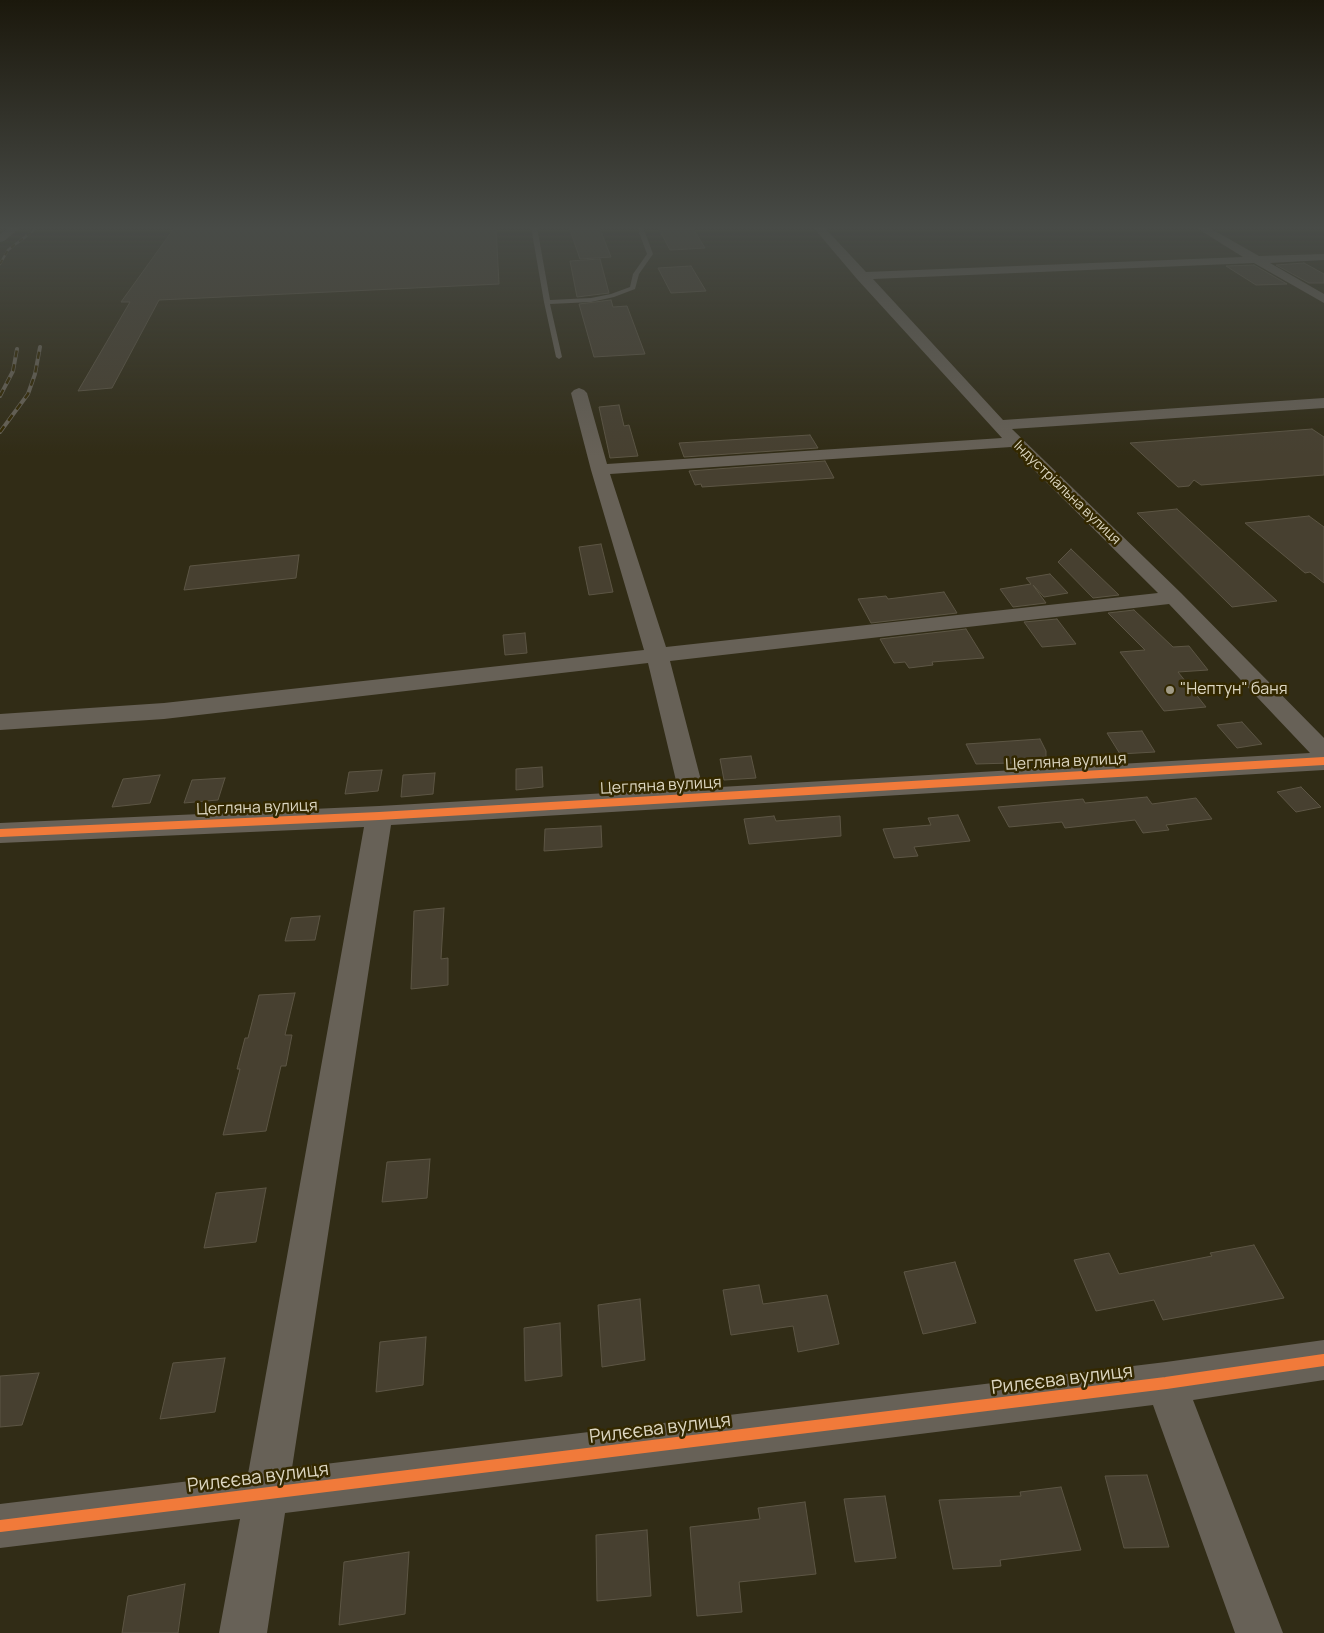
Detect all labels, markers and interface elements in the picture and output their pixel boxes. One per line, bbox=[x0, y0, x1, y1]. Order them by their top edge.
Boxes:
street label: Індустріальна вулиця bbox=[1010, 438, 1124, 548]
place label: "Нептун" баня bbox=[1180, 680, 1288, 700]
marker: "Нептун" баня bbox=[1164, 684, 1176, 696]
street label: Цегляна вулиця bbox=[1005, 749, 1127, 775]
street label: Цегляна вулиця bbox=[600, 773, 722, 799]
street label: Цегляна вулиця bbox=[196, 796, 318, 820]
street label: Рилєєва вулиця bbox=[990, 1360, 1134, 1400]
street label: Рилєєва вулиця bbox=[588, 1409, 732, 1449]
street label: Рилєєва вулиця bbox=[186, 1458, 330, 1498]

